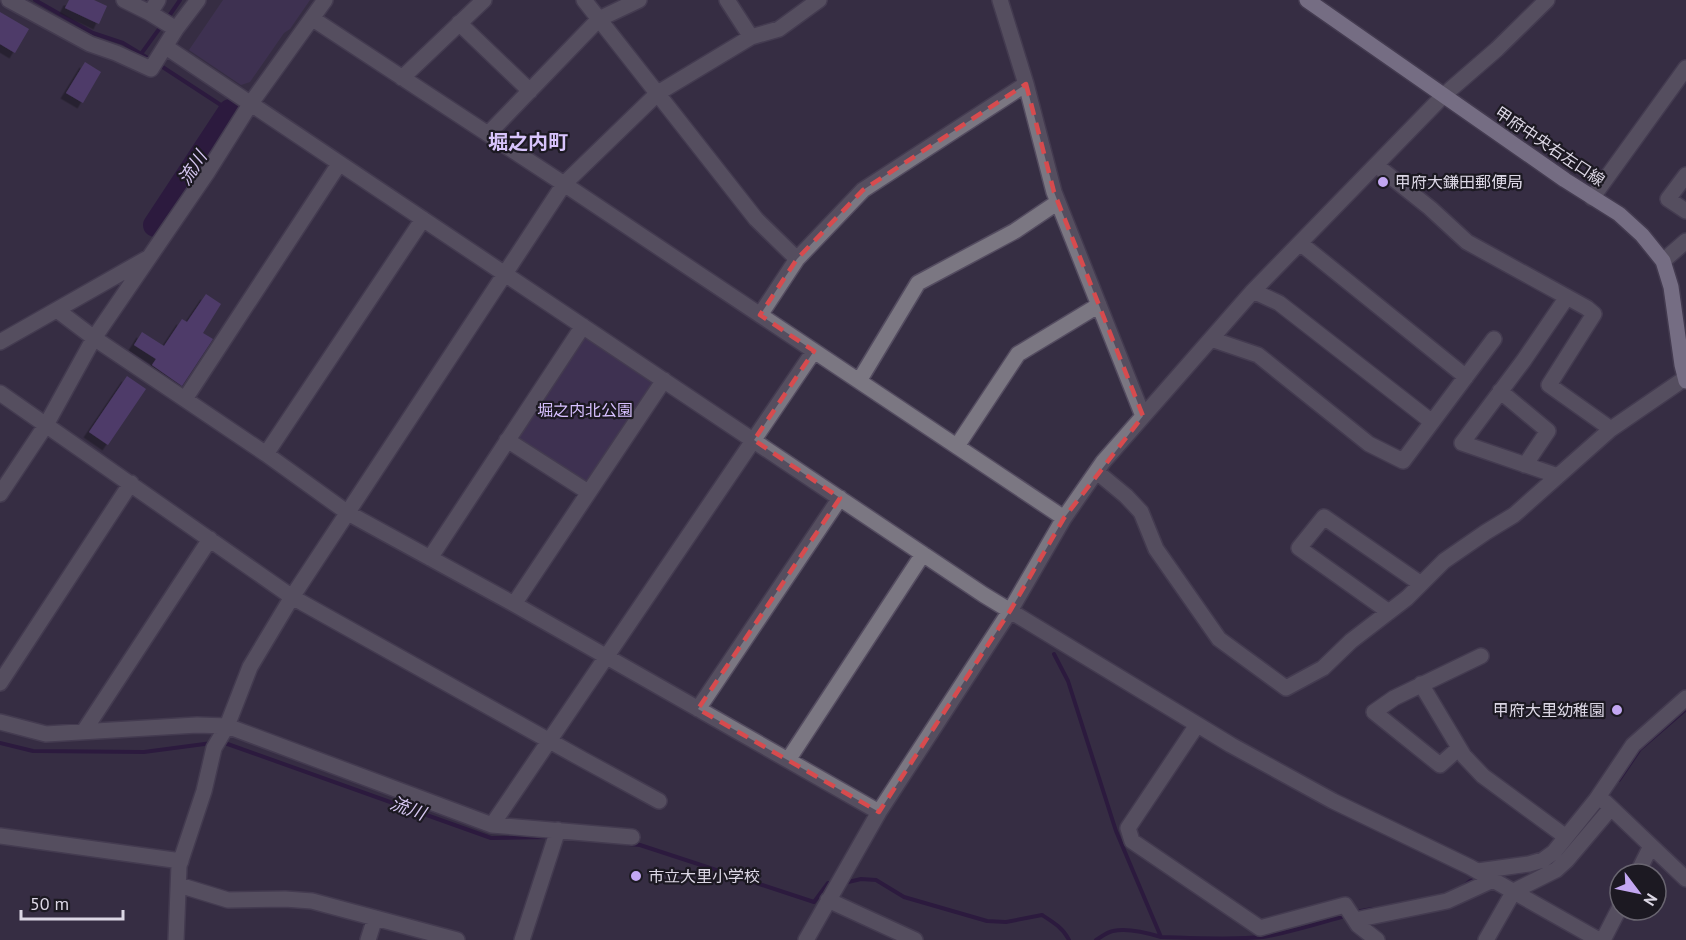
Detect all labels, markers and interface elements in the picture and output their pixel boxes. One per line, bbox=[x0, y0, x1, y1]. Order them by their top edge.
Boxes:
street label: 甲府中央右左口線 bbox=[1491, 102, 1609, 190]
district label: 堀之内町 bbox=[488, 129, 568, 155]
water label: 流川 bbox=[173, 145, 213, 189]
place label: 甲府大鎌田郵便局 bbox=[1395, 172, 1523, 192]
marker: 甲府大鎌田郵便局 bbox=[1376, 175, 1390, 189]
park label: 堀之内北公園 bbox=[537, 400, 633, 420]
place label: 甲府大里幼稚園 bbox=[1493, 700, 1605, 720]
marker: 甲府大里幼稚園 bbox=[1610, 703, 1624, 717]
water label: 流川 bbox=[387, 791, 431, 826]
north arrow bbox=[1608, 862, 1668, 922]
place label: 市立大里小学校 bbox=[648, 866, 760, 886]
marker: 市立大里小学校 bbox=[629, 869, 643, 883]
scale bar bbox=[21, 883, 123, 921]
text: N bbox=[1639, 890, 1662, 910]
text: 50 m bbox=[30, 892, 69, 915]

